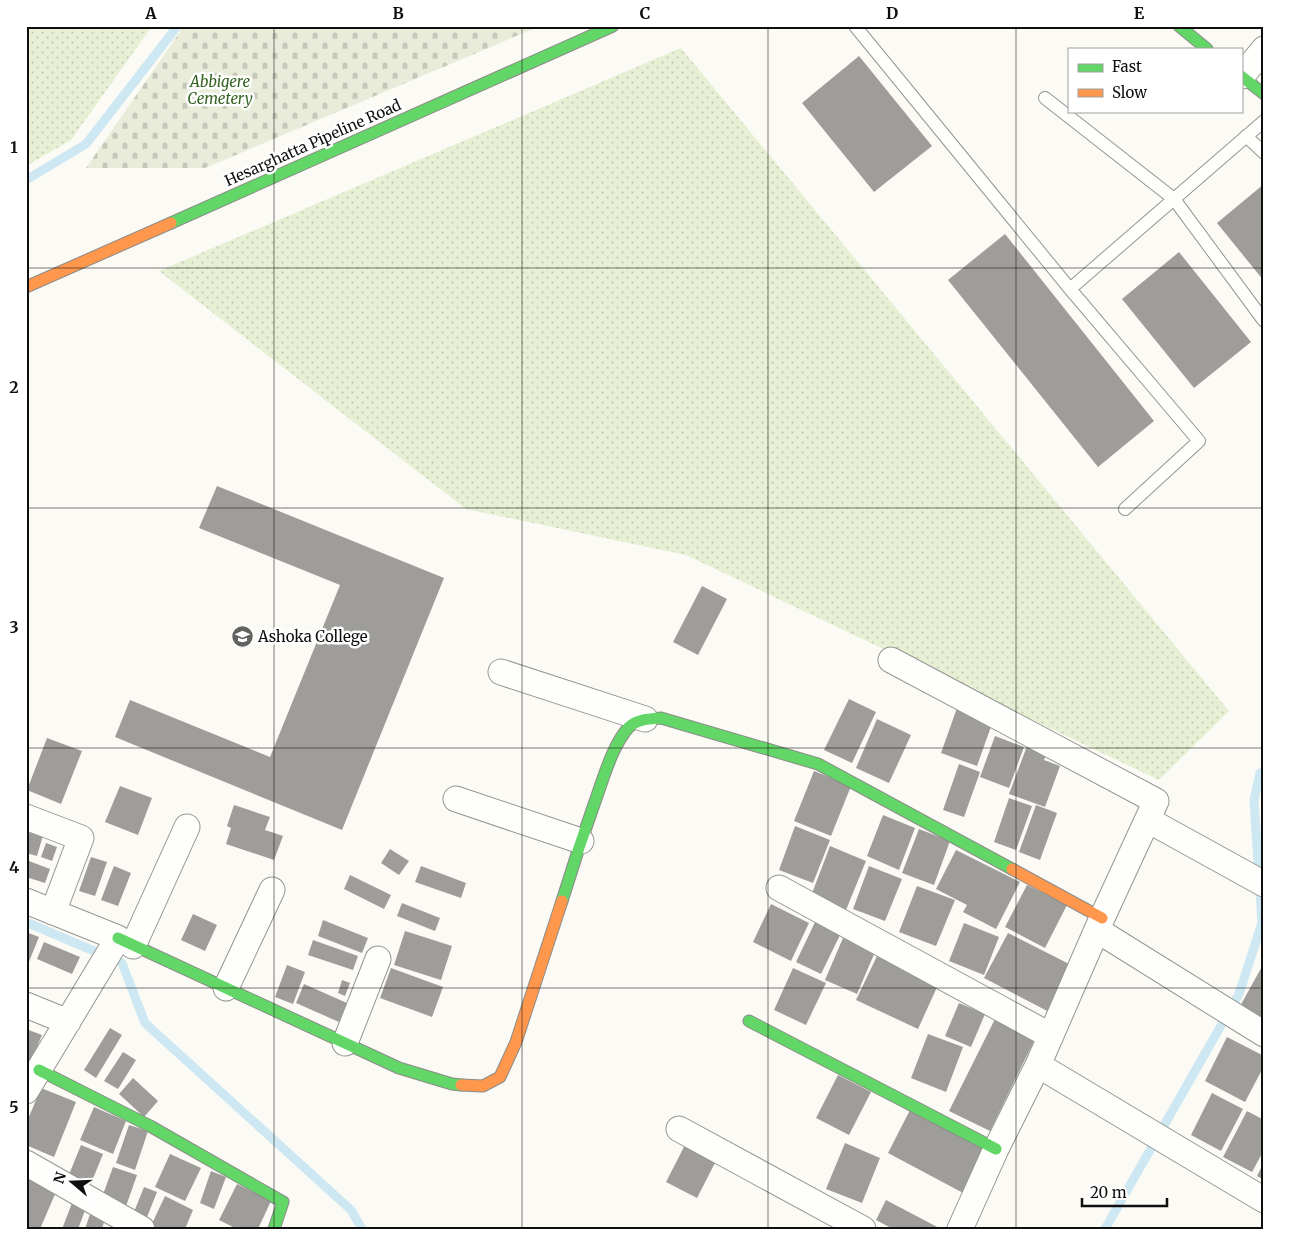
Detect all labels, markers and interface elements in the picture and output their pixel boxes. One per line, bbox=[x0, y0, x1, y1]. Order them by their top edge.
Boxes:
text: A bbox=[144, 3, 157, 23]
text: B bbox=[392, 3, 404, 23]
text: C bbox=[640, 3, 650, 23]
text: D bbox=[886, 3, 898, 23]
text: E bbox=[1134, 3, 1145, 23]
legend bbox=[1068, 48, 1242, 112]
text: Fast bbox=[1112, 57, 1142, 76]
park label: Abbigere Cemetery bbox=[187, 72, 253, 108]
text: Slow bbox=[1112, 83, 1147, 102]
street label: Hesarghatta Pipeline Road bbox=[222, 95, 404, 190]
text: 1 bbox=[10, 137, 18, 157]
text: 2 bbox=[9, 377, 19, 397]
text: 3 bbox=[9, 617, 19, 637]
school or university icon: Ashoka College bbox=[230, 625, 254, 649]
place label: Ashoka College bbox=[257, 627, 368, 646]
text: 4 bbox=[9, 857, 19, 877]
text: 5 bbox=[9, 1097, 19, 1117]
north arrow bbox=[48, 1158, 98, 1208]
text: N bbox=[49, 1170, 70, 1186]
scale bar bbox=[1082, 1175, 1168, 1207]
text: 20 m bbox=[1090, 1183, 1127, 1202]

